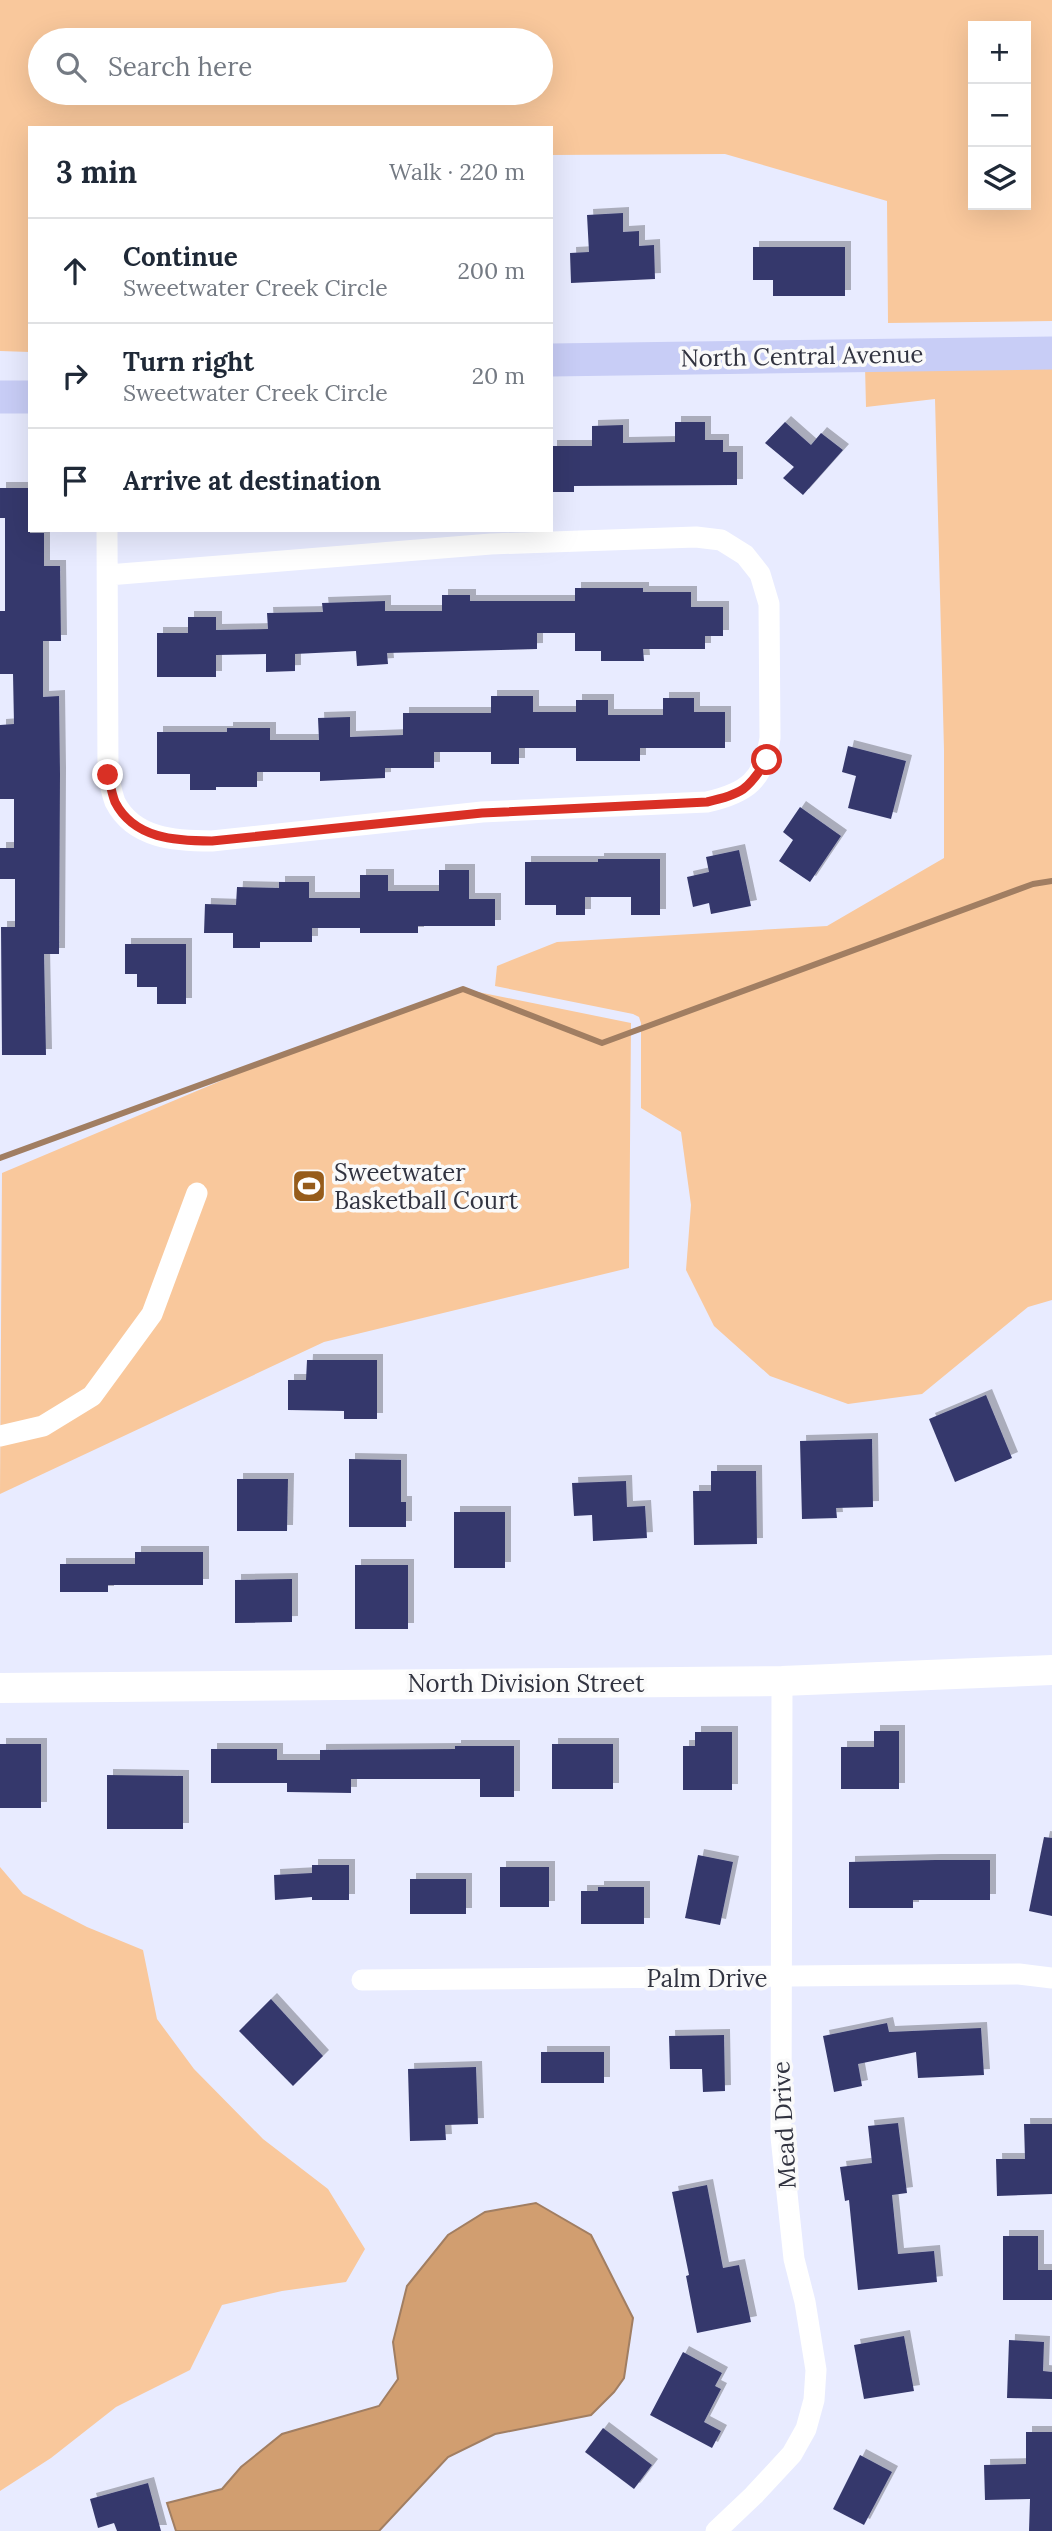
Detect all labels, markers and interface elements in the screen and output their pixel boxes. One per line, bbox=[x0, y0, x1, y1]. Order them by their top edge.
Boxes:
map controls bbox=[968, 21, 1031, 210]
button: + bbox=[968, 21, 1031, 84]
search box bbox=[28, 28, 553, 105]
icon: search bbox=[52, 48, 90, 86]
text: Search here bbox=[108, 50, 252, 83]
button: − bbox=[968, 84, 1031, 147]
button: layers bbox=[968, 147, 1031, 210]
text: 3 min bbox=[56, 153, 137, 191]
text: Walk · 220 m bbox=[389, 157, 525, 186]
text: Continue bbox=[123, 240, 238, 273]
icon: ahead bbox=[56, 252, 94, 290]
text: 200 m bbox=[457, 256, 525, 285]
text: Sweetwater Creek Circle bbox=[123, 273, 388, 302]
street label: North Central Avenue bbox=[680, 338, 924, 374]
text: Turn right bbox=[123, 345, 254, 378]
icon: right bbox=[56, 357, 94, 395]
text: 20 m bbox=[472, 361, 525, 390]
text: Sweetwater Creek Circle bbox=[123, 378, 388, 407]
icon: arrive bbox=[56, 462, 94, 500]
text: Arrive at destination bbox=[123, 464, 381, 497]
route start bbox=[751, 744, 782, 775]
route end bbox=[92, 759, 123, 790]
place label: Sweetwater Basketball Court bbox=[334, 1157, 519, 1216]
sports icon: Sweetwater Basketball Court bbox=[290, 1167, 328, 1205]
street label: North Division Street bbox=[408, 1668, 645, 1699]
street label: Palm Drive bbox=[646, 1963, 768, 1994]
street label: Mead Drive bbox=[765, 2060, 803, 2190]

